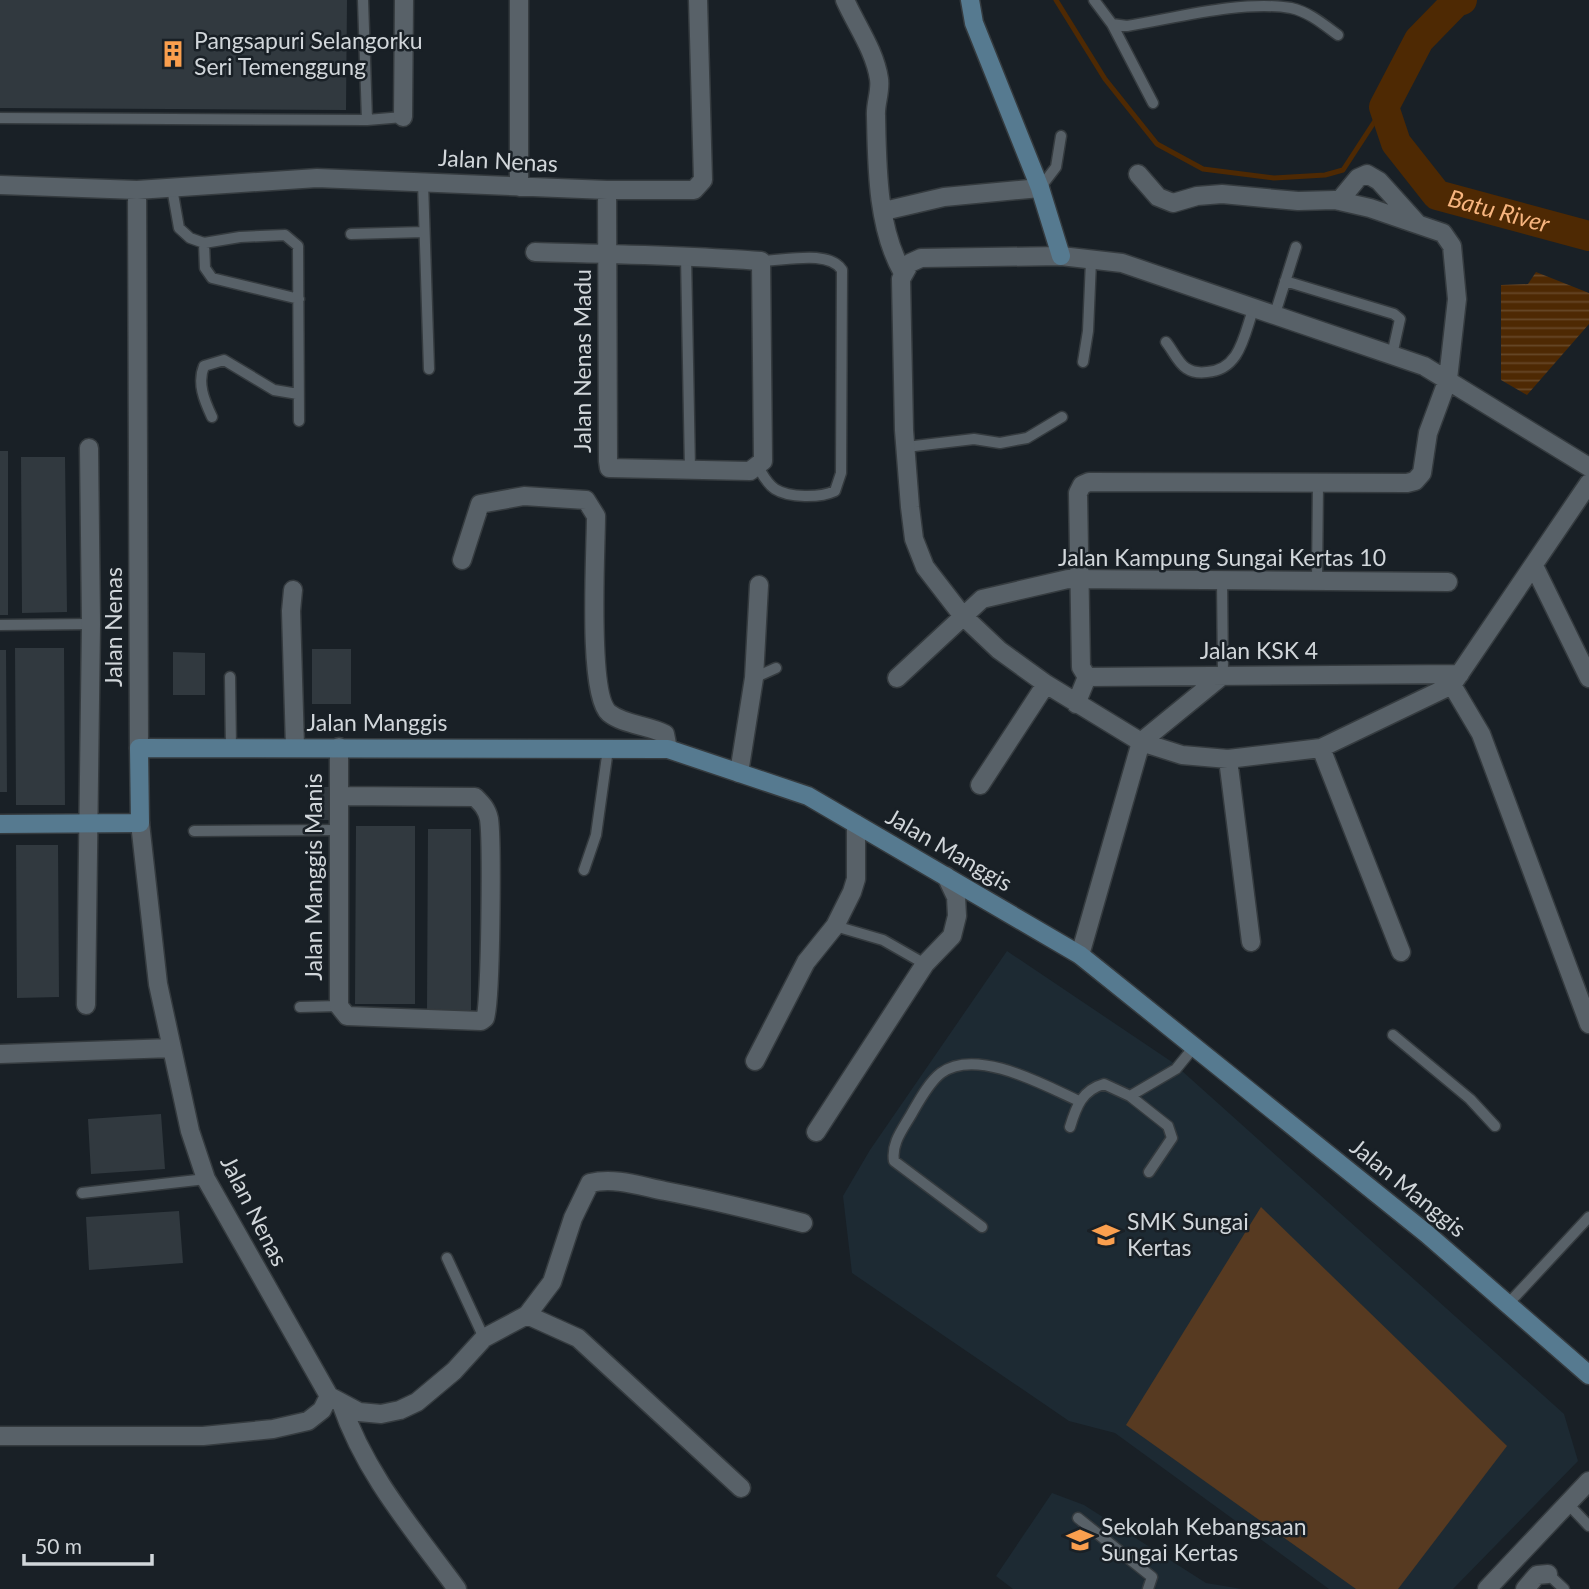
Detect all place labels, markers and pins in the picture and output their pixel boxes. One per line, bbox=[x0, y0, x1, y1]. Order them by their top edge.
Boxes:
place label: Pangsapuri Selangorku Seri Temenggung bbox=[194, 26, 423, 80]
building icon: Pangsapuri Selangorku Seri Temenggung bbox=[158, 39, 188, 69]
place label: SMK Sungai Kertas bbox=[1127, 1207, 1249, 1261]
school or university icon: SMK Sungai Kertas bbox=[1091, 1220, 1121, 1250]
place label: Sekolah Kebangsaan Sungai Kertas bbox=[1101, 1512, 1306, 1566]
school or university icon: Sekolah Kebangsaan Sungai Kertas bbox=[1065, 1525, 1095, 1555]

